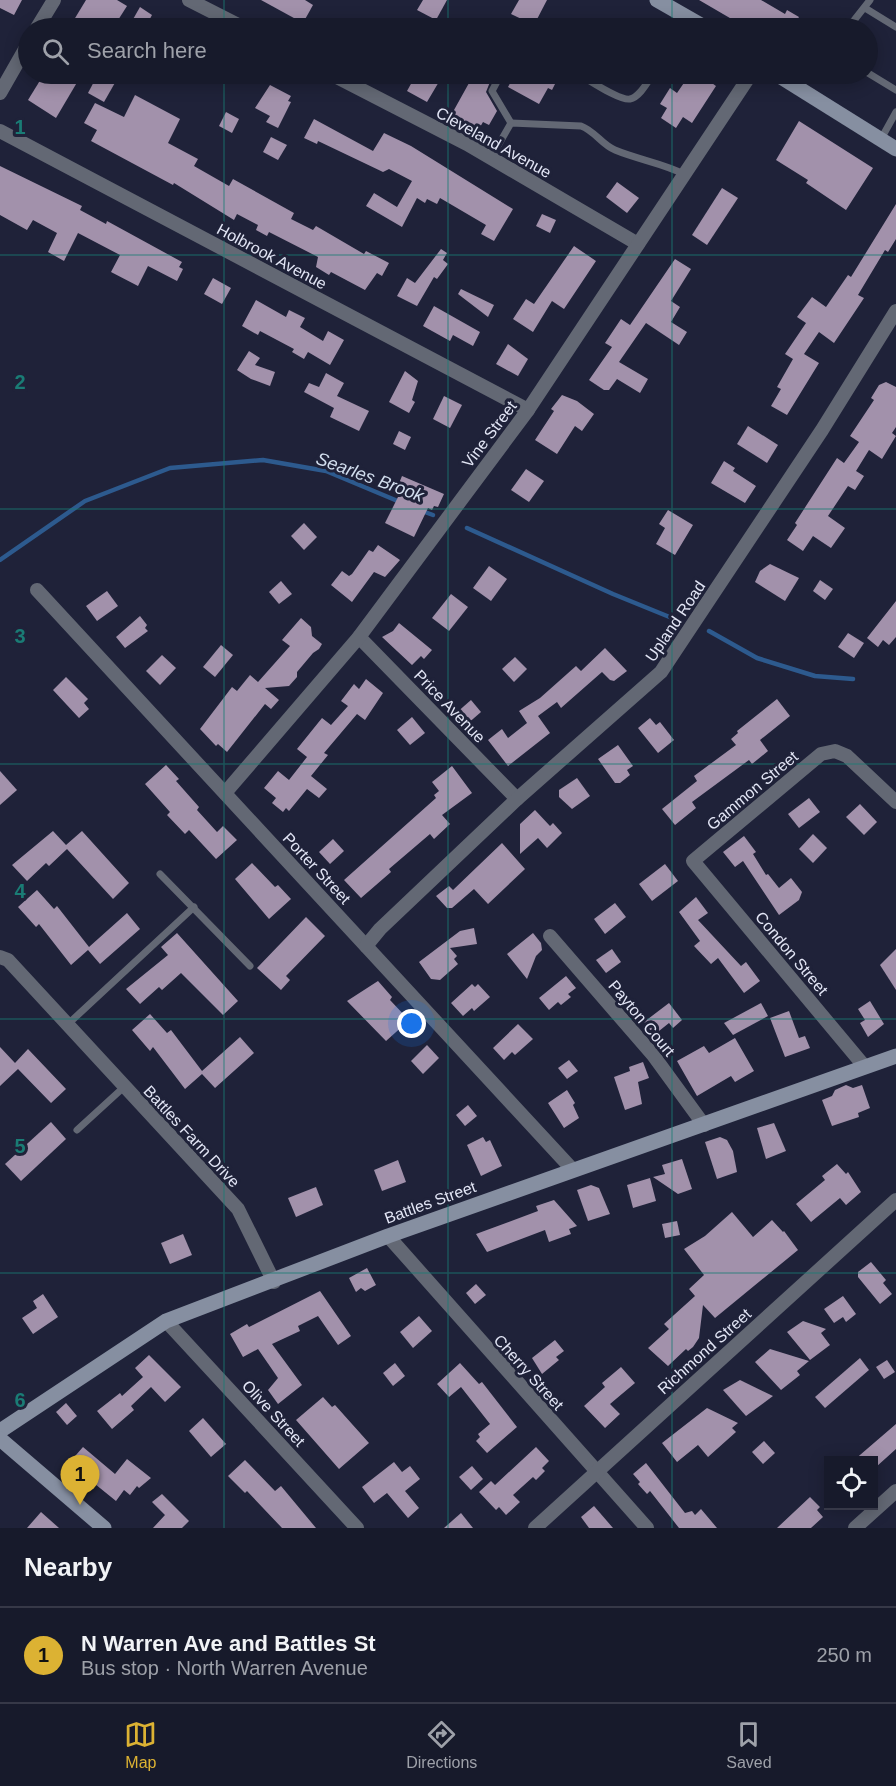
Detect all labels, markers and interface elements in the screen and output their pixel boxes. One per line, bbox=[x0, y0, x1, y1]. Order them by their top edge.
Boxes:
search box bbox=[18, 18, 878, 84]
icon: search bbox=[39, 35, 72, 68]
text: Search here bbox=[87, 38, 207, 63]
street label: Cleveland Avenue bbox=[433, 104, 554, 181]
text: 1 bbox=[14, 116, 26, 138]
street label: Holbrook Avenue bbox=[214, 220, 330, 293]
text: 2 bbox=[14, 371, 26, 393]
street label: Vine Street bbox=[459, 397, 520, 471]
water label: Searles Brook bbox=[313, 448, 427, 506]
street label: Upland Road bbox=[642, 578, 709, 665]
text: 3 bbox=[14, 625, 26, 647]
street label: Price Avenue bbox=[411, 667, 488, 746]
street label: Gammon Street bbox=[704, 747, 801, 833]
street label: Porter Street bbox=[279, 829, 354, 908]
text: 4 bbox=[14, 880, 26, 902]
street label: Condon Street bbox=[752, 908, 832, 999]
street label: Payton Court bbox=[605, 977, 678, 1060]
your location bbox=[397, 1009, 426, 1038]
street label: Battles Farm Drive bbox=[140, 1082, 243, 1191]
text: 5 bbox=[14, 1135, 26, 1157]
street label: Battles Street bbox=[382, 1178, 479, 1227]
street label: Richmond Street bbox=[654, 1305, 755, 1398]
street label: Cherry Street bbox=[490, 1331, 567, 1414]
street label: Olive Street bbox=[239, 1377, 309, 1450]
text: 6 bbox=[14, 1389, 26, 1411]
pin: 1 bbox=[60, 1456, 100, 1505]
map controls bbox=[824, 1456, 878, 1510]
button: locate bbox=[824, 1456, 878, 1510]
text: Nearby bbox=[24, 1552, 112, 1582]
text: N Warren Ave and Battles St bbox=[81, 1631, 376, 1656]
text: 1 bbox=[38, 1644, 49, 1666]
text: 250 m bbox=[816, 1644, 872, 1666]
text: Bus stop · North Warren Avenue bbox=[81, 1657, 368, 1679]
tab: Map bbox=[124, 1718, 157, 1772]
tab: Directions bbox=[406, 1718, 477, 1772]
tab: Saved bbox=[726, 1718, 772, 1772]

